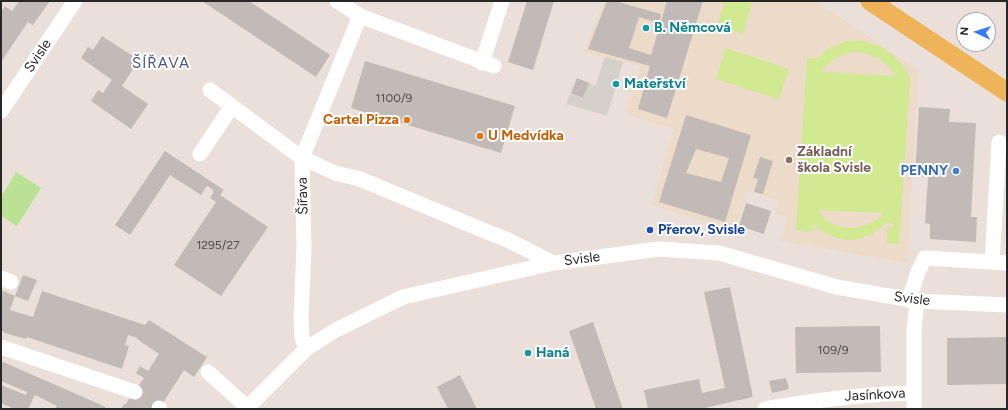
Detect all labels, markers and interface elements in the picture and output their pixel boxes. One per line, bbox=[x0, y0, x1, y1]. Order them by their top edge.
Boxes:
north arrow bbox=[956, 12, 996, 52]
place label: B. Němcová bbox=[654, 20, 731, 36]
marker: B. Němcová bbox=[641, 23, 651, 33]
text: N bbox=[958, 27, 971, 36]
street label: Svisle bbox=[21, 36, 55, 76]
district label: ŠÍŘAVA bbox=[132, 55, 190, 73]
place label: Mateřství bbox=[624, 76, 686, 92]
marker: Mateřství bbox=[611, 79, 621, 89]
house number: 1100/9 bbox=[376, 91, 412, 105]
place label: Cartel Pizza bbox=[323, 112, 399, 128]
marker: Cartel Pizza bbox=[402, 115, 412, 125]
place label: U Medvídka bbox=[488, 128, 564, 144]
marker: U Medvídka bbox=[475, 131, 485, 141]
place label: Základní škola Svisle bbox=[797, 144, 871, 176]
marker: Základní škola Svisle bbox=[784, 155, 794, 165]
place label: PENNY bbox=[901, 163, 948, 179]
marker: PENNY bbox=[951, 166, 961, 176]
street label: Šířava bbox=[294, 177, 312, 215]
place label: Přerov, Svisle bbox=[658, 222, 745, 238]
marker: Přerov, Svisle bbox=[645, 225, 655, 235]
house number: 1295/27 bbox=[196, 238, 240, 252]
street label: Svisle bbox=[563, 248, 601, 270]
street label: Svisle bbox=[893, 288, 931, 310]
house number: 109/9 bbox=[818, 343, 848, 357]
place label: Haná bbox=[536, 345, 569, 361]
marker: Haná bbox=[523, 348, 533, 358]
street label: Jasínkova bbox=[844, 385, 906, 405]

